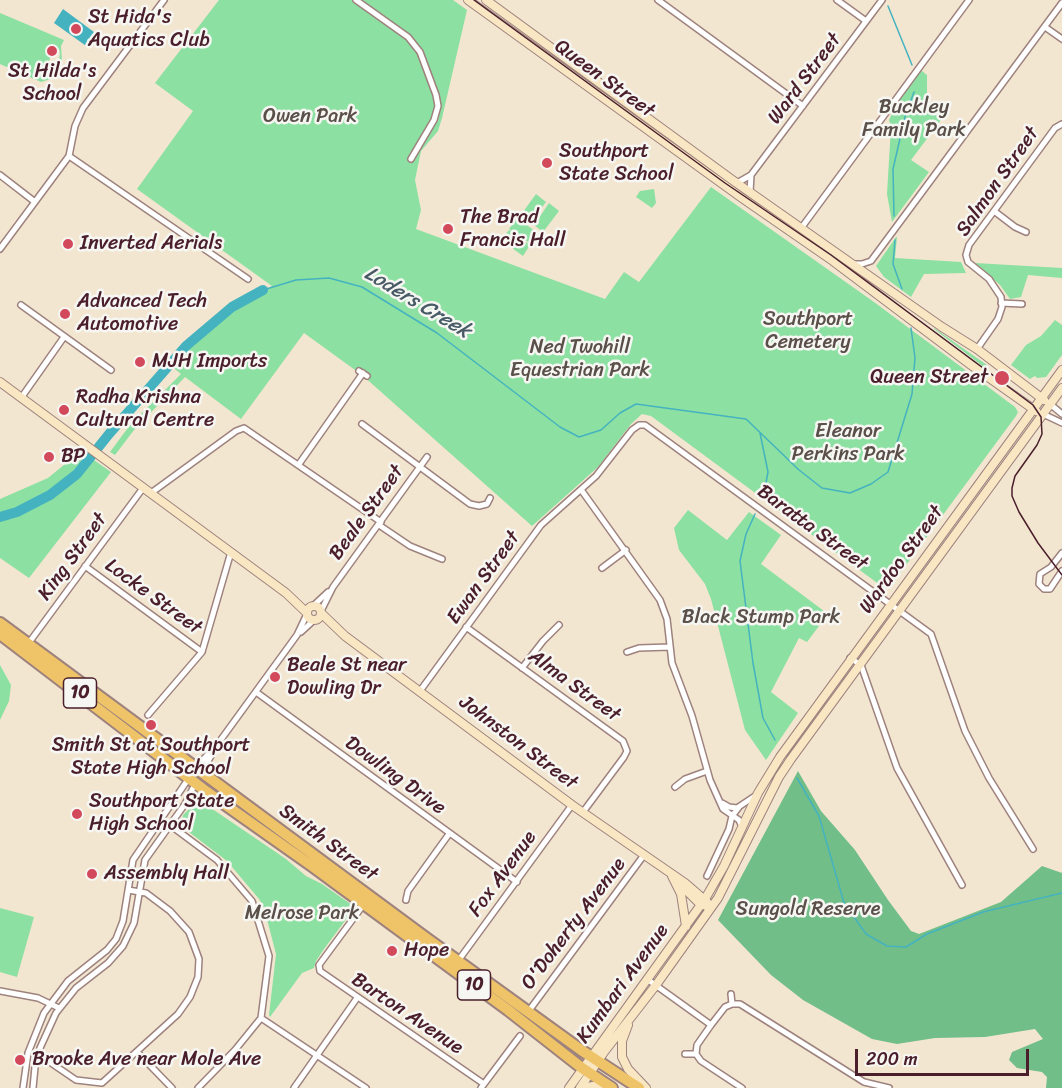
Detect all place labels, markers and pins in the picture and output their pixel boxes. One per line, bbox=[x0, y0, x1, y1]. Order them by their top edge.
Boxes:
place label: St Hida's Aquatics Club bbox=[88, 6, 210, 53]
marker: St Hida's Aquatics Club bbox=[69, 22, 83, 36]
marker: St Hilda's School bbox=[45, 44, 59, 58]
place label: St Hilda's School bbox=[8, 60, 96, 107]
place label: Southport State School bbox=[559, 140, 674, 187]
marker: Southport State School bbox=[540, 156, 554, 170]
place label: The Brad Francis Hall bbox=[460, 206, 565, 253]
marker: The Brad Francis Hall bbox=[441, 222, 455, 236]
place label: Inverted Aerials bbox=[80, 232, 222, 256]
marker: Inverted Aerials bbox=[61, 237, 75, 251]
place label: Advanced Tech Automotive bbox=[77, 290, 207, 337]
marker: Advanced Tech Automotive bbox=[58, 307, 72, 321]
place label: MJH Imports bbox=[152, 350, 267, 374]
marker: MJH Imports bbox=[133, 355, 147, 369]
place label: Queen Street bbox=[870, 366, 988, 390]
marker: Queen Street bbox=[993, 369, 1011, 387]
place label: Radha Krishna Cultural Centre bbox=[76, 386, 214, 433]
marker: Radha Krishna Cultural Centre bbox=[57, 403, 71, 417]
place label: BP bbox=[61, 445, 85, 469]
marker: BP bbox=[42, 450, 56, 464]
place label: Beale St near Dowling Dr bbox=[287, 654, 406, 701]
marker: Beale St near Dowling Dr bbox=[268, 670, 282, 684]
marker: Smith St at Southport State High School bbox=[144, 718, 158, 732]
place label: Smith St at Southport State High School bbox=[52, 734, 250, 781]
place label: Southport State High School bbox=[89, 790, 235, 837]
marker: Southport State High School bbox=[70, 807, 84, 821]
place label: Assembly Hall bbox=[104, 862, 229, 886]
marker: Assembly Hall bbox=[85, 867, 99, 881]
place label: Hope bbox=[404, 939, 449, 963]
marker: Hope bbox=[385, 944, 399, 958]
place label: Brooke Ave near Mole Ave bbox=[32, 1048, 261, 1072]
marker: Brooke Ave near Mole Ave bbox=[13, 1053, 27, 1067]

